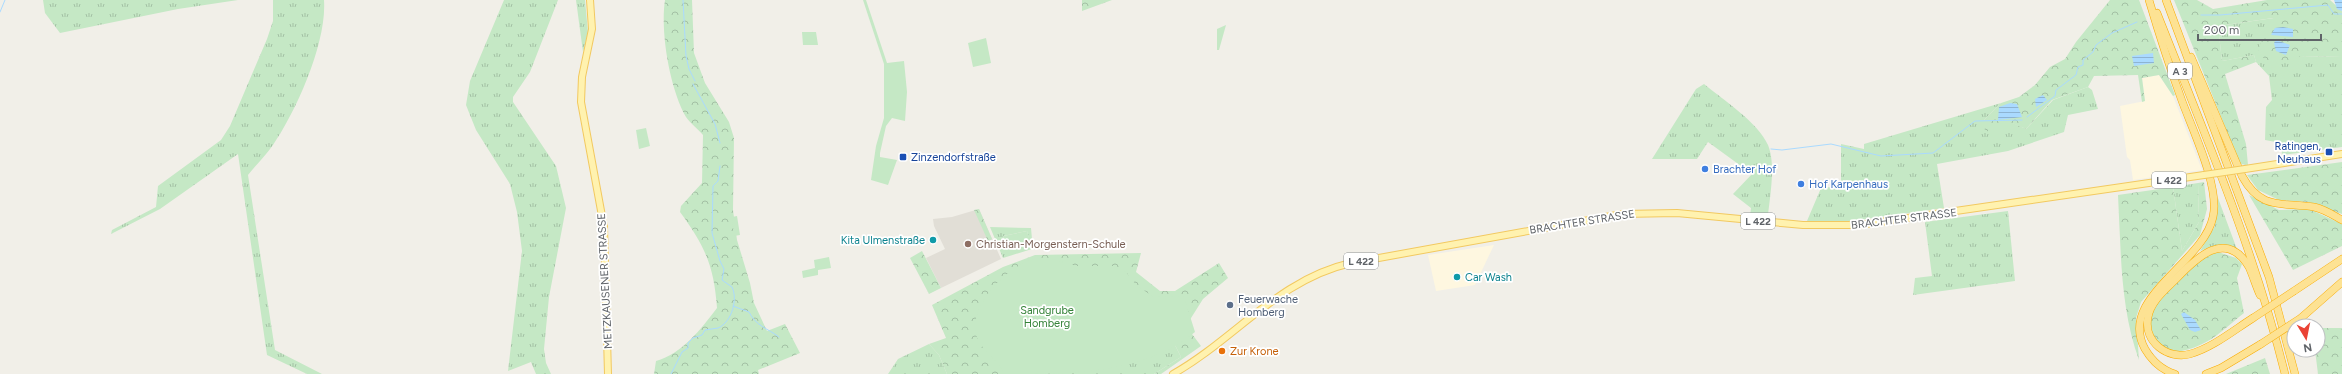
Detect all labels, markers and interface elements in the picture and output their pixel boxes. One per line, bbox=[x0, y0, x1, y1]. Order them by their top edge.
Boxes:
scale bar bbox=[2198, 16, 2321, 42]
text: 200 m bbox=[2204, 23, 2239, 37]
road number: A 3 bbox=[2168, 63, 2192, 79]
place label: Ratingen, Neuhaus bbox=[2275, 140, 2322, 166]
marker: Ratingen, Neuhaus bbox=[2324, 147, 2334, 157]
place label: Zinzendorfstraße bbox=[911, 151, 996, 164]
marker: Zinzendorfstraße bbox=[898, 152, 908, 162]
place label: Brachter Hof bbox=[1713, 163, 1777, 176]
marker: Brachter Hof bbox=[1700, 164, 1710, 174]
road number: L 422 bbox=[2152, 172, 2186, 188]
place label: Hof Karpenhaus bbox=[1809, 178, 1888, 191]
marker: Hof Karpenhaus bbox=[1796, 179, 1806, 189]
street label: BRACHTER STRASSE bbox=[1850, 206, 1958, 232]
street label: BRACHTER STRASSE bbox=[1528, 207, 1636, 237]
street label: METZKAUSENER STRASSE bbox=[595, 213, 615, 349]
road number: L 422 bbox=[1741, 213, 1775, 229]
place label: Kita Ulmenstraße bbox=[841, 234, 925, 247]
marker: Kita Ulmenstraße bbox=[928, 235, 938, 245]
place label: Christian-Morgenstern-Schule bbox=[976, 238, 1126, 251]
marker: Christian-Morgenstern-Schule bbox=[963, 239, 973, 249]
road number: L 422 bbox=[1344, 253, 1378, 269]
place label: Car Wash bbox=[1465, 271, 1512, 284]
marker: Car Wash bbox=[1452, 272, 1462, 282]
place label: Feuerwache Homberg bbox=[1238, 293, 1298, 319]
marker: Feuerwache Homberg bbox=[1225, 300, 1235, 310]
park label: Sandgrube Homberg bbox=[1020, 304, 1074, 330]
north arrow bbox=[2286, 318, 2326, 358]
text: N bbox=[2302, 340, 2313, 354]
place label: Zur Krone bbox=[1230, 345, 1279, 358]
marker: Zur Krone bbox=[1217, 346, 1227, 356]

